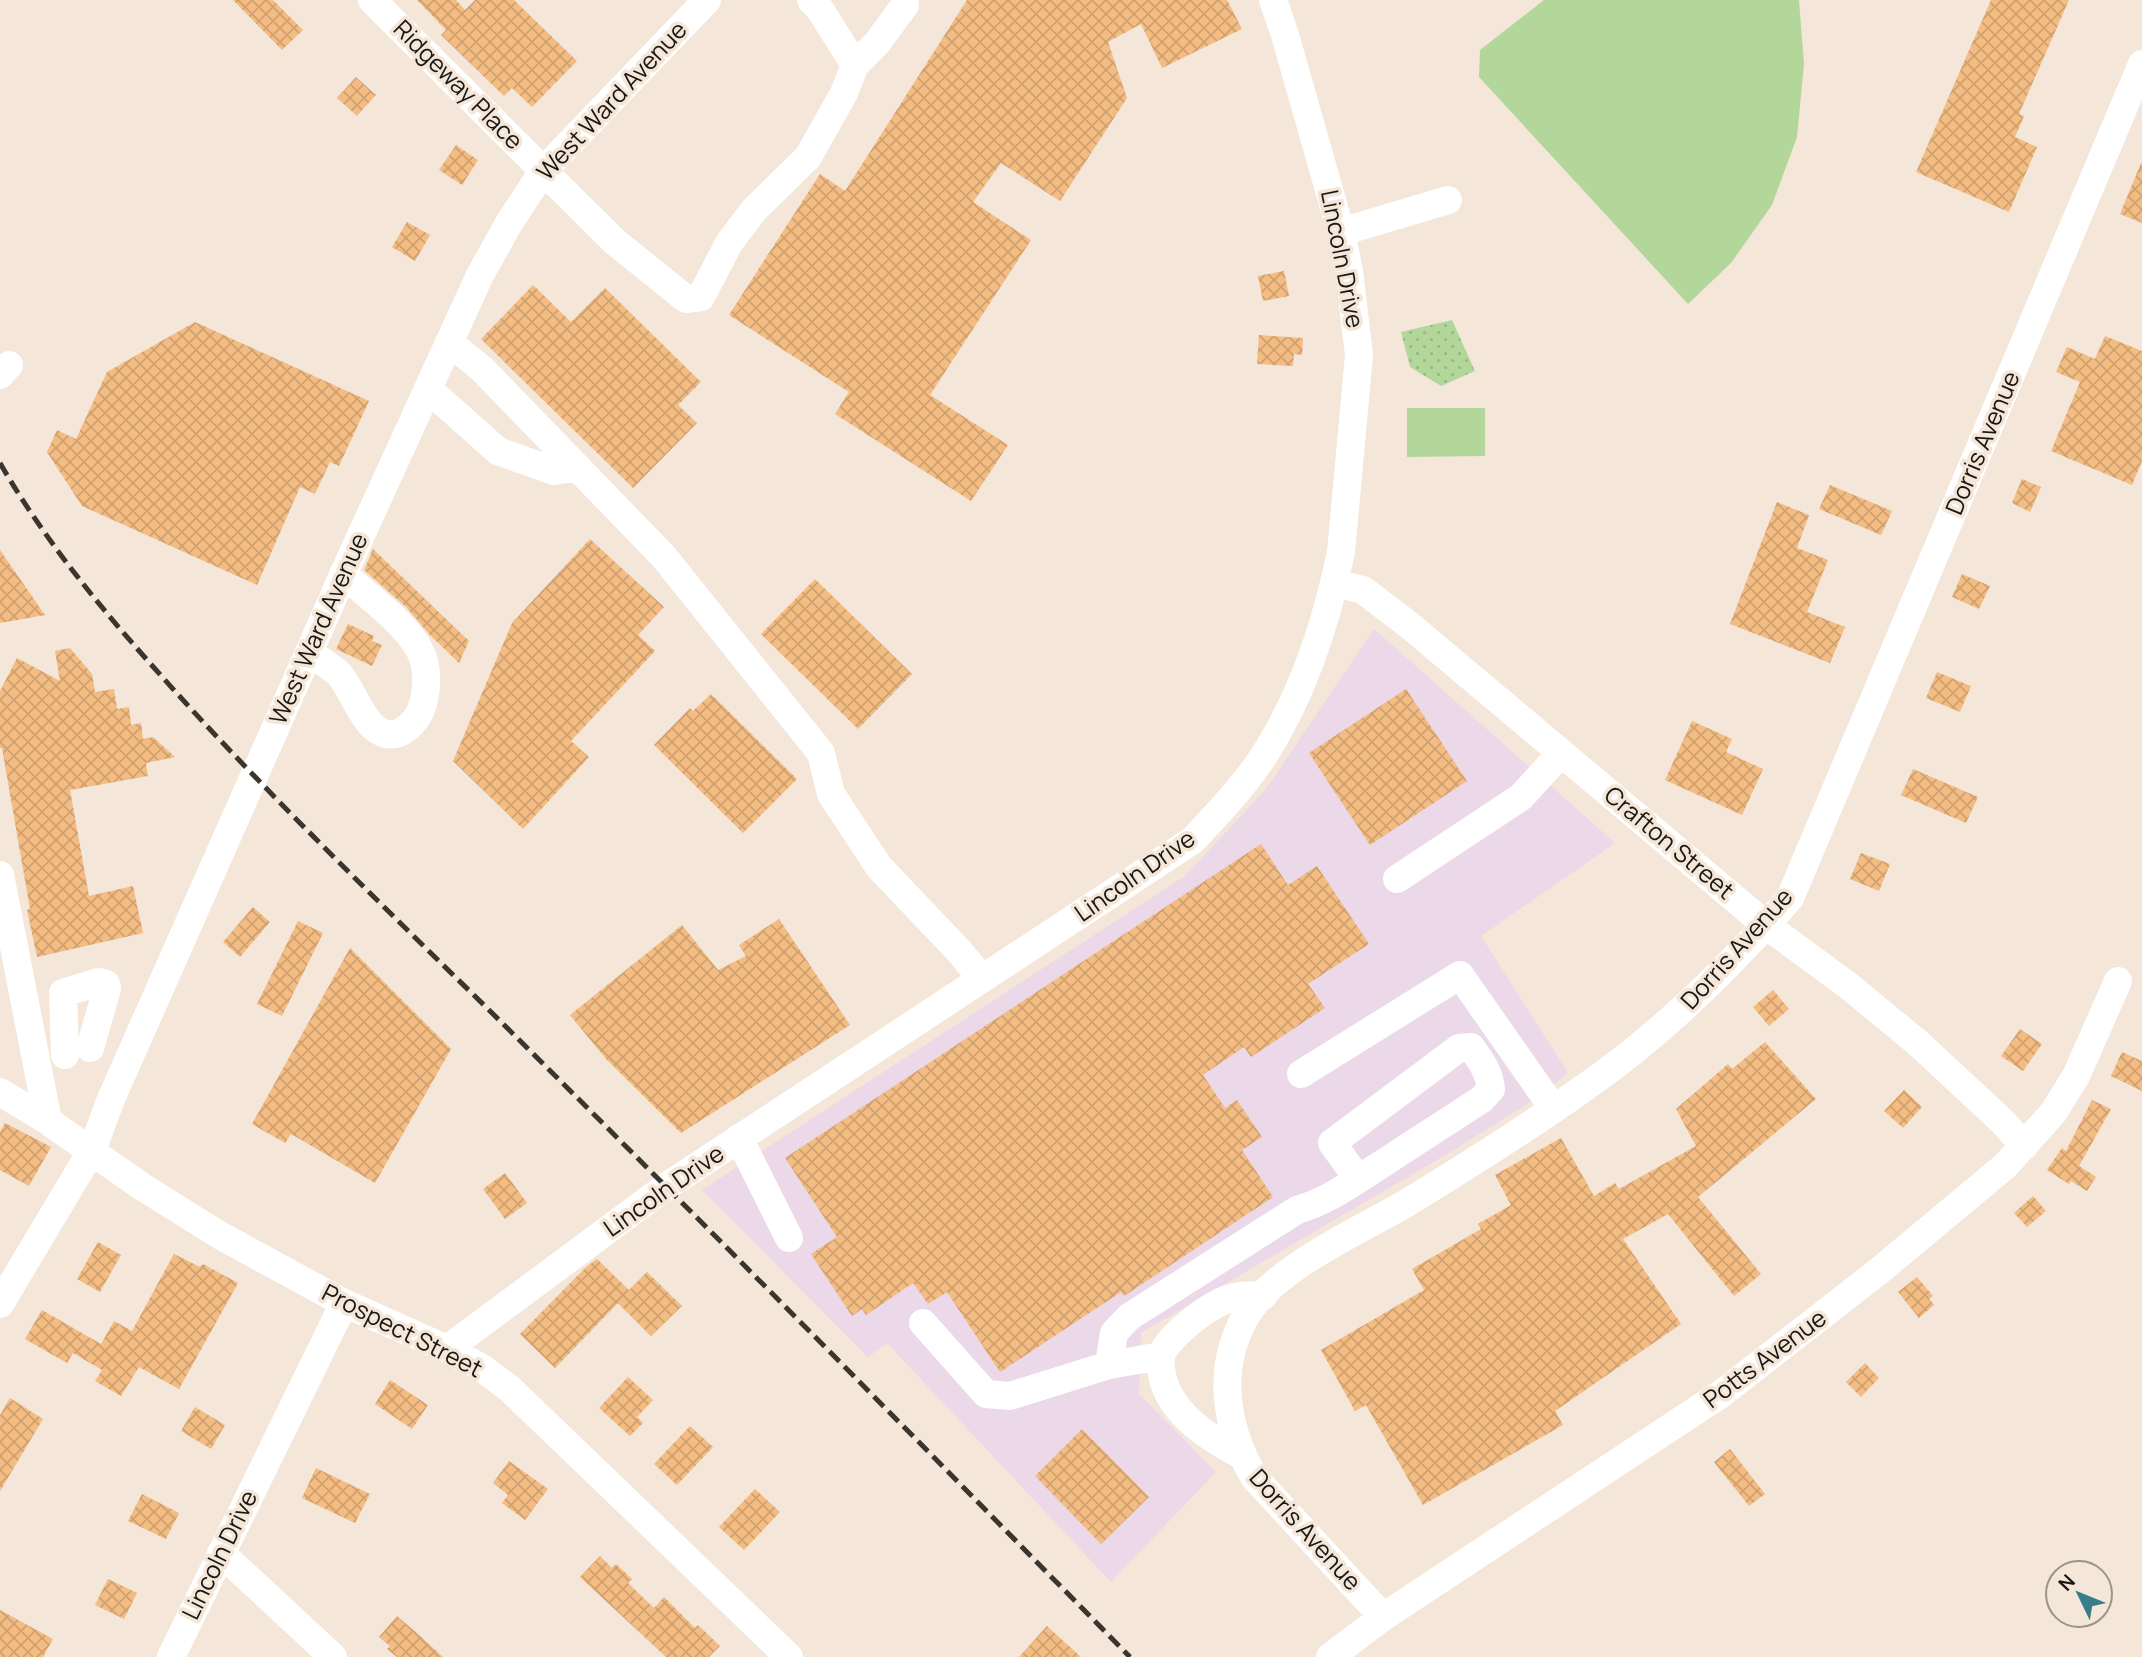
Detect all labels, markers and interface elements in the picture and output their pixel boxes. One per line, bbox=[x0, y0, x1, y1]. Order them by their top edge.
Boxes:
street label: Ridgeway Place bbox=[387, 12, 531, 156]
street label: West Ward Avenue bbox=[528, 13, 693, 187]
street label: Lincoln Drive bbox=[1314, 187, 1373, 331]
street label: Dorris Avenue bbox=[1937, 366, 2027, 519]
street label: West Ward Avenue bbox=[261, 527, 375, 729]
street label: Crafton Street bbox=[1598, 778, 1742, 906]
street label: Lincoln Drive bbox=[1067, 821, 1201, 928]
street label: Dorris Avenue bbox=[1673, 880, 1799, 1016]
street label: Lincoln Drive bbox=[596, 1136, 730, 1243]
street label: Prospect Street bbox=[317, 1275, 489, 1384]
street label: Potts Avenue bbox=[1696, 1301, 1832, 1415]
street label: Dorris Avenue bbox=[1243, 1461, 1369, 1597]
street label: Lincoln Drive bbox=[173, 1484, 264, 1624]
north arrow bbox=[2044, 1559, 2114, 1629]
text: N bbox=[2052, 1569, 2081, 1596]

